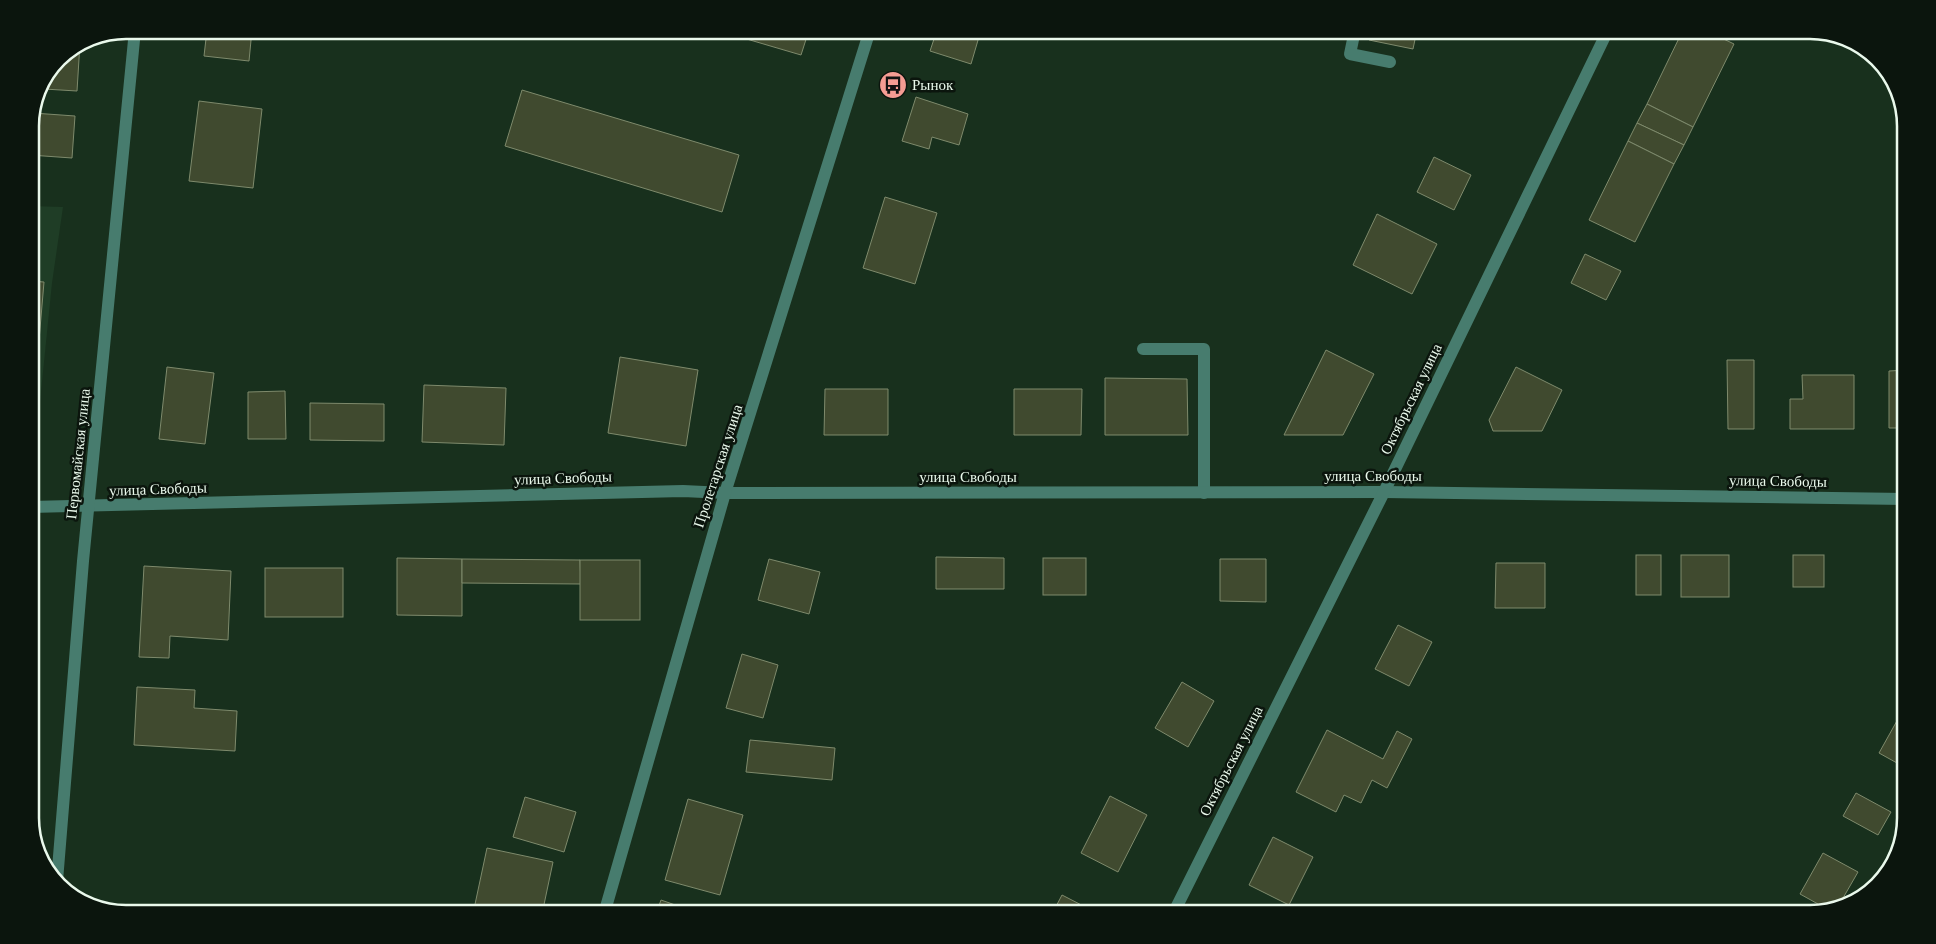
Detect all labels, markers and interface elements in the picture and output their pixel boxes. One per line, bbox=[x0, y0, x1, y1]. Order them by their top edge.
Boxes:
bus stop icon: Рынок bbox=[878, 70, 908, 100]
place label: Рынок bbox=[912, 77, 954, 93]
street label: Октябрьская улица bbox=[1377, 341, 1445, 457]
street label: Первомайская улица bbox=[63, 388, 93, 520]
street label: Пролетарская улица bbox=[690, 402, 746, 530]
street label: улица Свободы bbox=[514, 468, 612, 488]
street label: улица Свободы bbox=[1324, 468, 1422, 484]
street label: улица Свободы bbox=[919, 469, 1017, 485]
street label: улица Свободы bbox=[1729, 472, 1827, 490]
street label: улица Свободы bbox=[109, 479, 207, 499]
street label: Октябрьская улица bbox=[1196, 703, 1266, 819]

